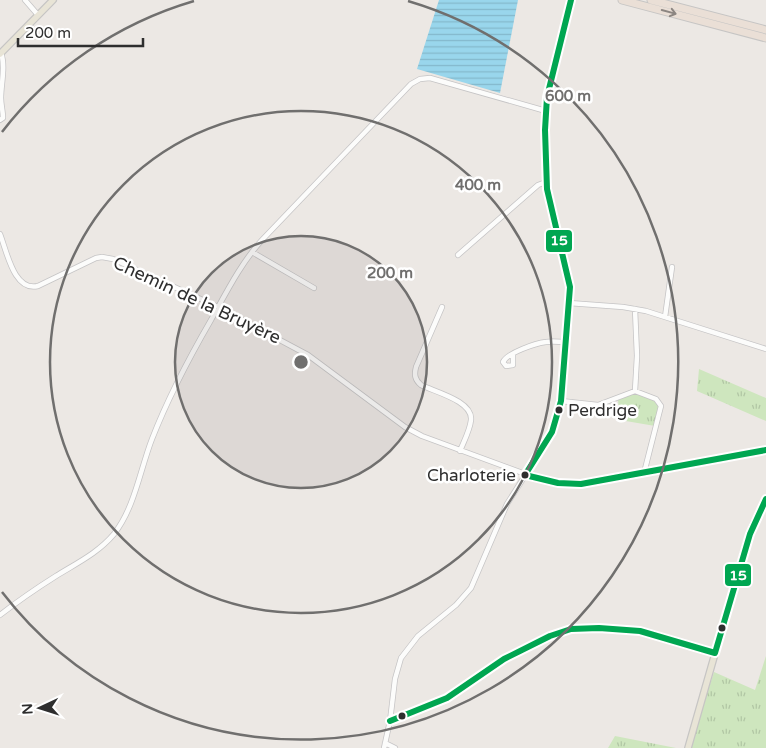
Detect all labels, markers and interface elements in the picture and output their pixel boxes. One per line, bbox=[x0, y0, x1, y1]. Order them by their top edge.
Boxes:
one-way arrow bbox=[661, 8, 677, 18]
scale bar bbox=[18, 15, 142, 47]
text: 200 m bbox=[25, 24, 71, 42]
text: 600 m bbox=[545, 87, 591, 105]
text: 400 m bbox=[455, 176, 501, 194]
line badge: 15 bbox=[545, 229, 573, 253]
text: 15 bbox=[550, 232, 568, 249]
street label: Chemin de la Bruyère bbox=[110, 251, 284, 349]
text: 200 m bbox=[367, 264, 413, 282]
centre of rings bbox=[292, 353, 310, 371]
place label: Perdrige bbox=[568, 400, 637, 421]
marker: Perdrige bbox=[554, 405, 564, 415]
place label: Charloterie bbox=[427, 465, 516, 486]
marker: Charloterie bbox=[520, 470, 530, 480]
line badge: 15 bbox=[724, 563, 752, 587]
text: 15 bbox=[729, 567, 747, 584]
unlabelled marker bbox=[717, 623, 727, 633]
north arrow bbox=[15, 683, 65, 733]
text: N bbox=[19, 703, 36, 715]
unlabelled marker bbox=[397, 711, 407, 721]

